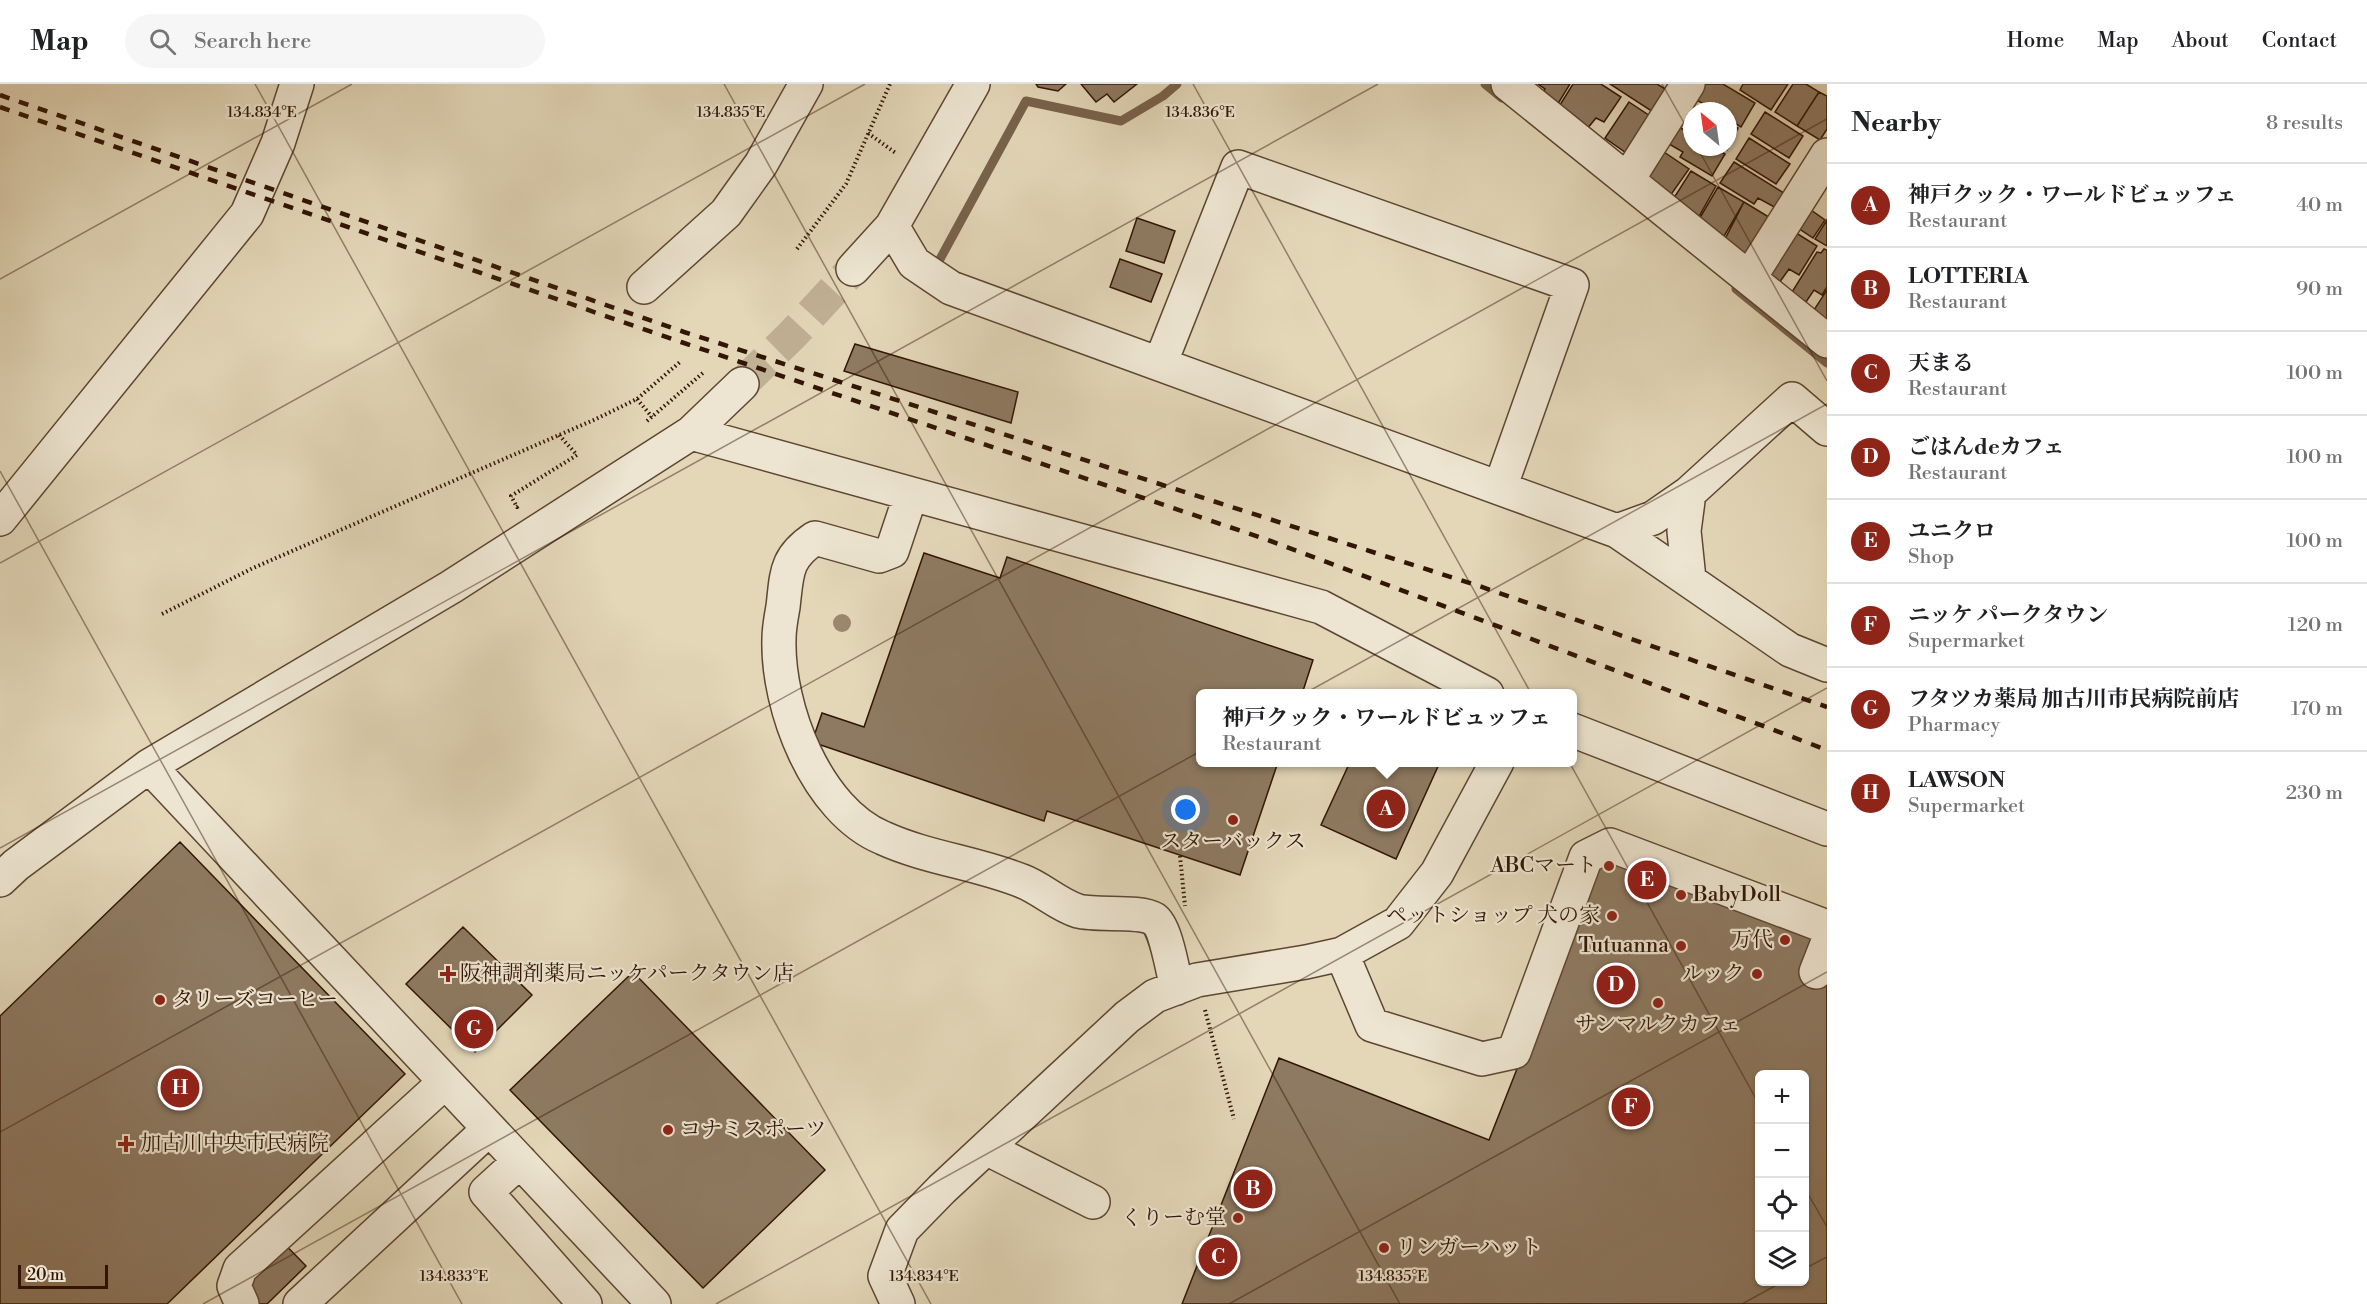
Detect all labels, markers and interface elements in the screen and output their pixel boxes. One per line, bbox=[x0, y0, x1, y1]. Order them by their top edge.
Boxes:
search box bbox=[125, 14, 545, 68]
text: Map bbox=[30, 24, 89, 59]
icon: search bbox=[146, 25, 179, 58]
text: Search here bbox=[194, 28, 311, 55]
text: Home bbox=[2007, 28, 2064, 54]
text: Map bbox=[2097, 28, 2139, 54]
text: About bbox=[2172, 28, 2229, 54]
text: Contact bbox=[2262, 28, 2337, 54]
north arrow bbox=[1683, 102, 1737, 156]
text: 134.834°E bbox=[227, 103, 297, 122]
text: 134.835°E bbox=[697, 103, 765, 122]
text: 134.836°E bbox=[1165, 103, 1235, 122]
text: Nearby bbox=[1851, 107, 1941, 139]
text: 8 results bbox=[2266, 111, 2343, 136]
text: 神戸クック・ワールドビュッフェ bbox=[1908, 182, 2236, 209]
text: A bbox=[1863, 193, 1878, 218]
text: 40 m bbox=[2296, 193, 2343, 218]
text: Restaurant bbox=[1908, 209, 2007, 234]
text: LOTTERIA bbox=[1908, 263, 2029, 290]
text: B bbox=[1863, 277, 1878, 302]
text: 90 m bbox=[2296, 277, 2343, 302]
text: Restaurant bbox=[1908, 290, 2007, 315]
text: 天まる bbox=[1908, 350, 1974, 377]
text: C bbox=[1863, 361, 1878, 386]
text: 100 m bbox=[2287, 361, 2343, 386]
text: Restaurant bbox=[1908, 377, 2007, 402]
text: ごはんdeカフェ bbox=[1908, 434, 2065, 461]
text: D bbox=[1863, 445, 1878, 470]
text: 100 m bbox=[2287, 445, 2343, 470]
text: Restaurant bbox=[1908, 461, 2007, 486]
text: ユニクロ bbox=[1908, 518, 1996, 545]
text: E bbox=[1864, 529, 1877, 554]
text: 100 m bbox=[2287, 529, 2343, 554]
text: Shop bbox=[1908, 545, 1954, 570]
text: ニッケ パークタウン bbox=[1908, 602, 2108, 629]
text: F bbox=[1863, 613, 1878, 638]
text: 120 m bbox=[2288, 613, 2343, 638]
text: Supermarket bbox=[1908, 629, 2025, 654]
text: フタツカ薬局 加古川市民病院前店 bbox=[1908, 686, 2239, 713]
popup bbox=[1196, 689, 1577, 767]
text: G bbox=[1863, 697, 1878, 722]
text: 170 m bbox=[2291, 697, 2343, 722]
text: 神戸クック・ワールドビュッフェ bbox=[1222, 705, 1551, 732]
text: Pharmacy bbox=[1908, 713, 2000, 738]
text: Restaurant bbox=[1222, 732, 1322, 757]
text: LAWSON bbox=[1908, 767, 2005, 794]
text: H bbox=[1862, 781, 1879, 806]
text: 230 m bbox=[2286, 781, 2343, 806]
pin: A bbox=[1366, 786, 1406, 832]
text: Supermarket bbox=[1908, 794, 2025, 819]
your location bbox=[1171, 795, 1200, 824]
marker: スターバックス bbox=[1226, 813, 1240, 827]
place label: スターバックス bbox=[1160, 829, 1306, 855]
place label: ABCマート bbox=[1489, 853, 1597, 879]
pin: E bbox=[1628, 858, 1666, 902]
marker: ABCマート bbox=[1602, 859, 1616, 873]
place label: BabyDoll bbox=[1692, 882, 1781, 908]
marker: BabyDoll bbox=[1674, 888, 1688, 902]
place label: ペットショップ 犬の家 bbox=[1386, 903, 1600, 929]
marker: ペットショップ 犬の家 bbox=[1605, 909, 1619, 923]
place label: 万代 bbox=[1731, 927, 1773, 953]
place label: Tutuanna bbox=[1578, 933, 1669, 959]
marker: 万代 bbox=[1778, 933, 1792, 947]
marker: Tutuanna bbox=[1674, 939, 1688, 953]
place label: 阪神調剤薬局ニッケパークタウン店 bbox=[460, 961, 793, 987]
place label: ルック bbox=[1682, 961, 1745, 987]
pin: D bbox=[1596, 962, 1636, 1008]
marker: 阪神調剤薬局ニッケパークタウン店 bbox=[441, 967, 455, 981]
marker: ルック bbox=[1750, 967, 1764, 981]
place label: タリーズコーヒー bbox=[172, 987, 338, 1013]
marker: タリーズコーヒー bbox=[153, 993, 167, 1007]
marker: サンマルクカフェ bbox=[1651, 996, 1665, 1010]
pin: G bbox=[454, 1006, 494, 1052]
place label: サンマルクカフェ bbox=[1575, 1012, 1741, 1038]
pin: H bbox=[160, 1066, 200, 1110]
map controls bbox=[1755, 1070, 1809, 1286]
button: + bbox=[1755, 1070, 1809, 1124]
pin: F bbox=[1612, 1084, 1650, 1130]
place label: コナミスポーツ bbox=[680, 1117, 826, 1143]
marker: コナミスポーツ bbox=[661, 1123, 675, 1137]
button: − bbox=[1755, 1124, 1809, 1178]
place label: 加古川中央市民病院 bbox=[140, 1131, 329, 1157]
marker: 加古川中央市民病院 bbox=[117, 1135, 135, 1153]
pin: B bbox=[1234, 1166, 1272, 1212]
button: locate bbox=[1755, 1178, 1809, 1232]
place label: くりーむ堂 bbox=[1121, 1205, 1226, 1231]
marker: くりーむ堂 bbox=[1231, 1211, 1245, 1225]
button: layers bbox=[1755, 1232, 1809, 1286]
pin: C bbox=[1198, 1234, 1238, 1280]
place label: リンガーハット bbox=[1396, 1235, 1542, 1261]
marker: リンガーハット bbox=[1377, 1241, 1391, 1255]
scale bar bbox=[18, 1262, 108, 1290]
text: 20 m bbox=[27, 1265, 64, 1285]
text: 134.833°E bbox=[420, 1267, 488, 1286]
text: 134.834°E bbox=[889, 1267, 959, 1286]
text: 134.835°E bbox=[1359, 1267, 1427, 1286]

